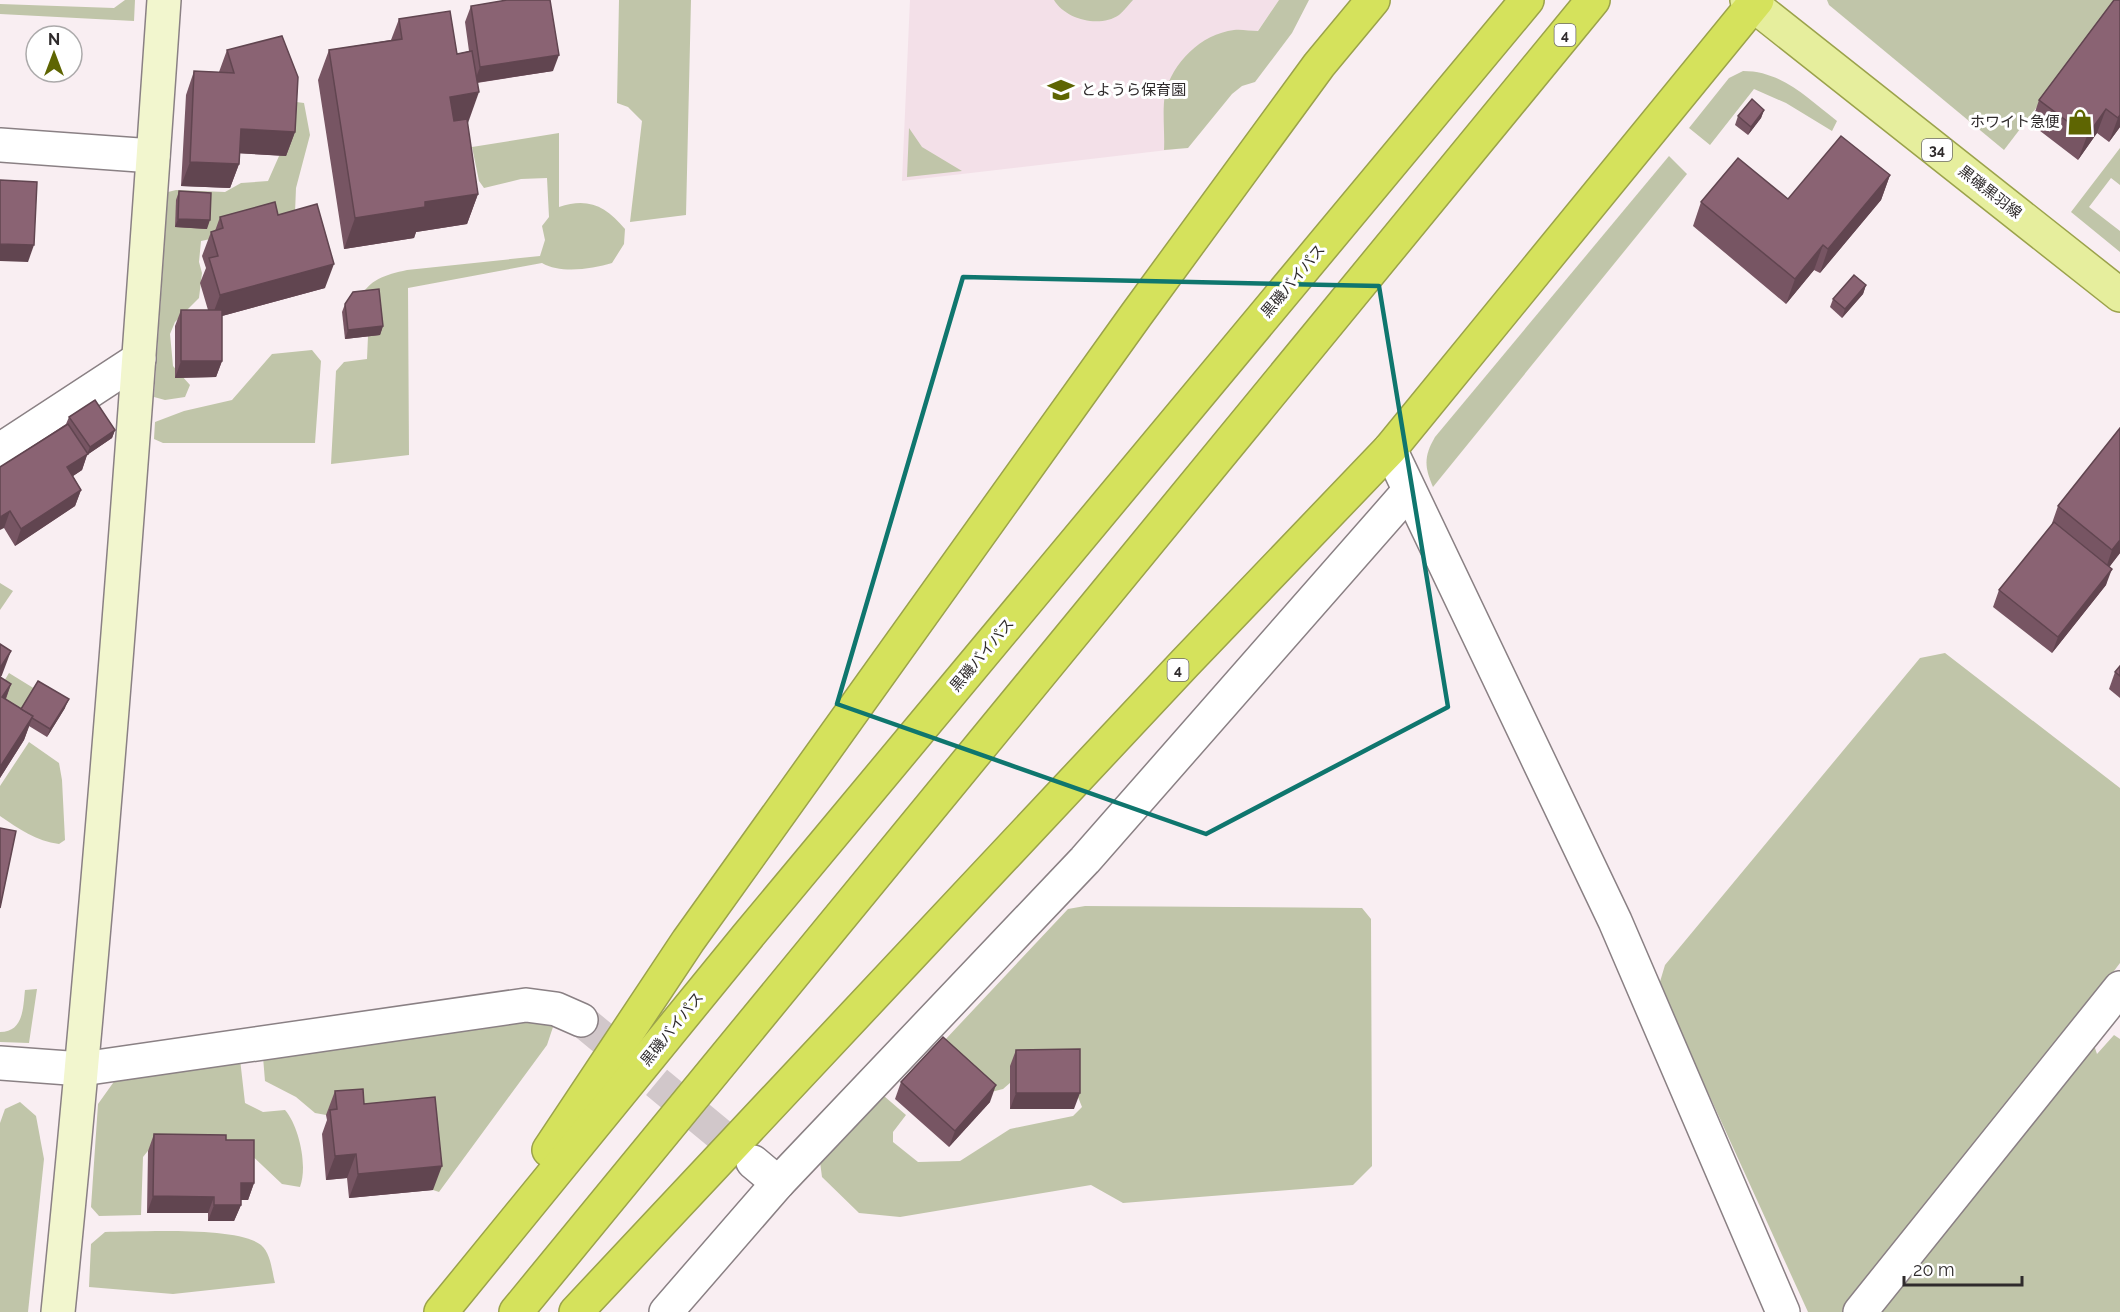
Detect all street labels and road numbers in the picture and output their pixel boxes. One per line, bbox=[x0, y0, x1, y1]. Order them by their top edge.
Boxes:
road number: 4 bbox=[1554, 24, 1576, 46]
road number: 34 bbox=[1922, 139, 1952, 161]
street label: 黒磯黒羽線 bbox=[1955, 162, 2025, 222]
street label: 黒磯バイパス bbox=[1257, 241, 1329, 321]
street label: 黒磯バイパス bbox=[946, 615, 1018, 695]
road number: 4 bbox=[1168, 659, 1188, 681]
street label: 黒磯バイパス bbox=[637, 988, 707, 1070]

